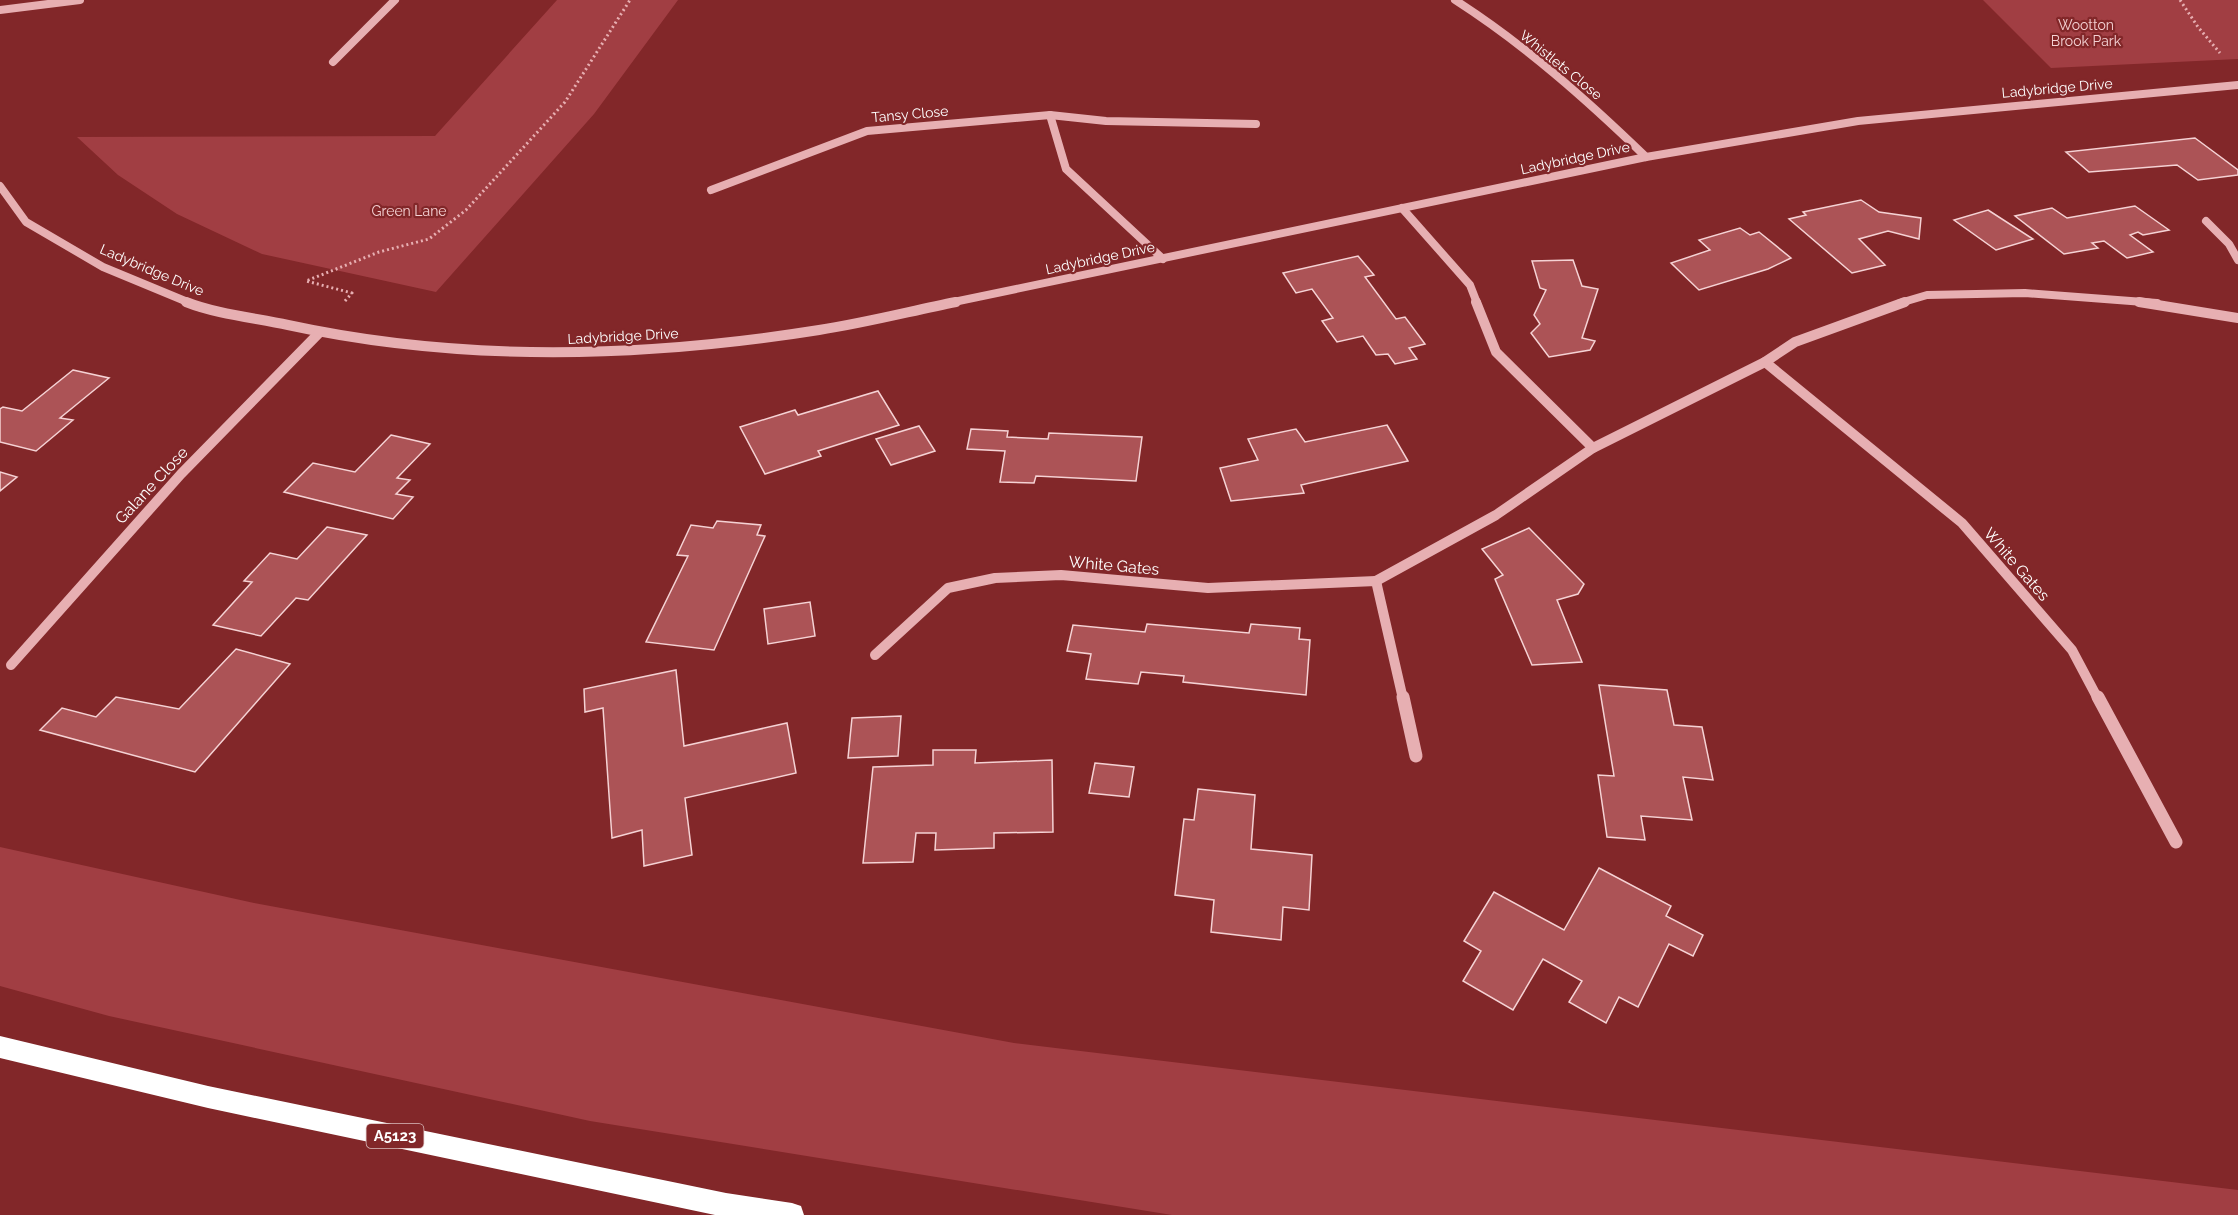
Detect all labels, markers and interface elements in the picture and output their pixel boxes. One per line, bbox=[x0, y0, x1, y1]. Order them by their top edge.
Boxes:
park label: Wootton Brook Park bbox=[2051, 17, 2122, 49]
street label: Whistlets Close bbox=[1517, 27, 1605, 103]
street label: Ladybridge Drive bbox=[2001, 75, 2113, 101]
street label: Tansy Close bbox=[871, 103, 949, 125]
street label: Ladybridge Drive bbox=[1519, 139, 1631, 177]
park label: Green Lane bbox=[371, 203, 447, 219]
street label: Ladybridge Drive bbox=[1044, 239, 1156, 277]
street label: Ladybridge Drive bbox=[98, 241, 206, 299]
street label: Ladybridge Drive bbox=[567, 325, 679, 347]
street label: Galane Close bbox=[111, 443, 192, 528]
street label: White Gates bbox=[1980, 524, 2054, 605]
street label: White Gates bbox=[1068, 552, 1160, 579]
road number: A5123 bbox=[366, 1124, 424, 1148]

